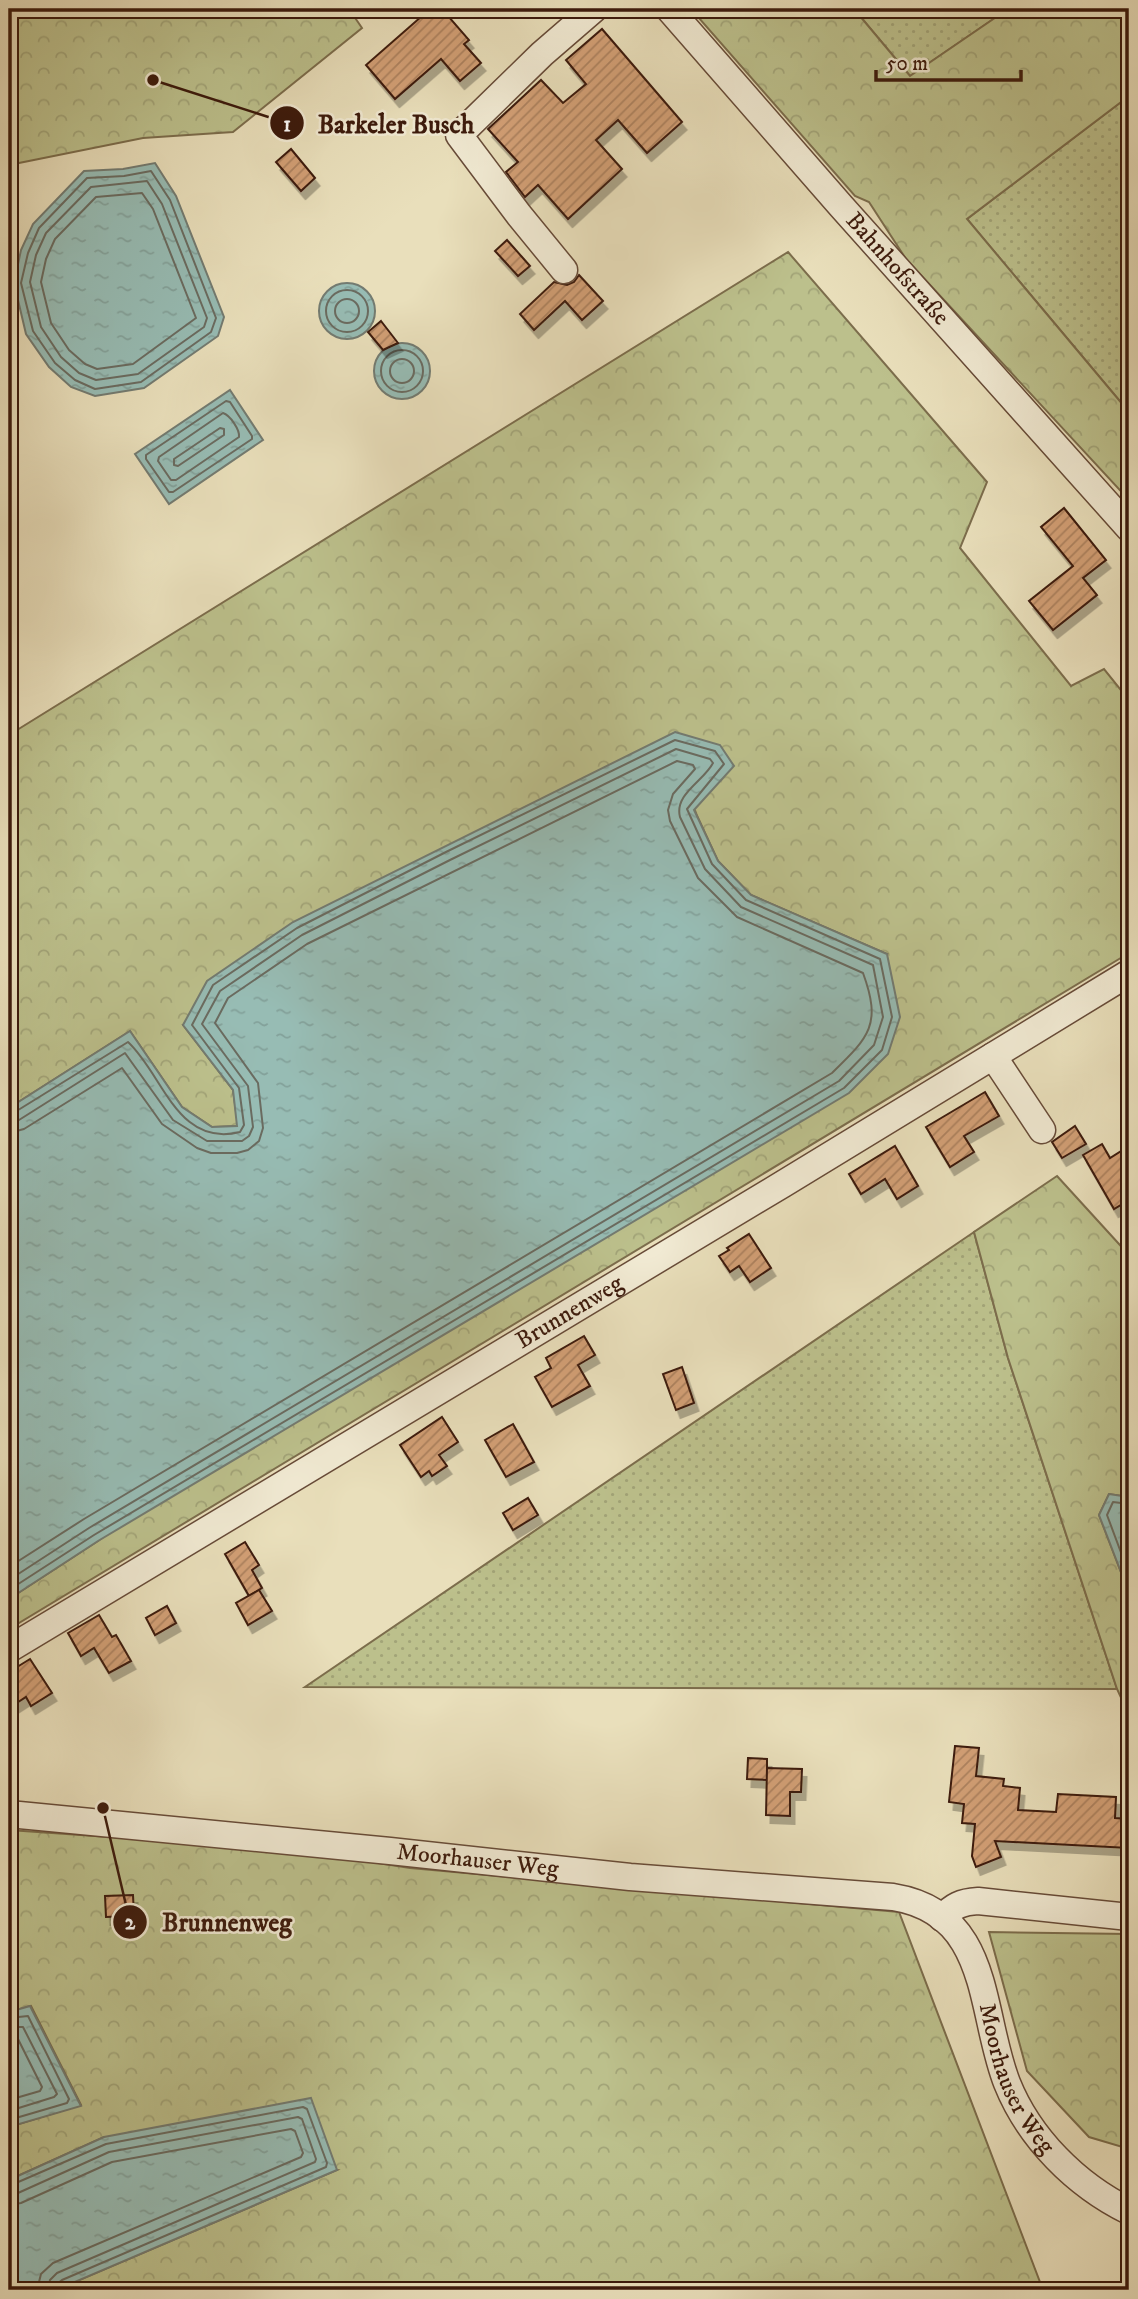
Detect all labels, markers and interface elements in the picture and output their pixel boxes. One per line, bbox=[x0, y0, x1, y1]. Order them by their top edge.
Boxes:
scale bar bbox=[876, 38, 1021, 82]
text: 50 m bbox=[886, 51, 928, 77]
callout: Barkeler Busch bbox=[269, 100, 489, 147]
text: Barkeler Busch bbox=[318, 109, 475, 142]
text: 1 bbox=[283, 112, 291, 138]
street label: Bahnhofstraße bbox=[839, 206, 956, 332]
street label: Brunnenweg bbox=[510, 1268, 629, 1356]
street label: Moorhauser Weg bbox=[395, 1837, 560, 1884]
callout: Brunnenweg bbox=[113, 1898, 305, 1945]
text: Brunnenweg bbox=[162, 1907, 293, 1940]
text: 2 bbox=[125, 1910, 136, 1936]
street label: Moorhauser Weg bbox=[972, 2000, 1061, 2161]

